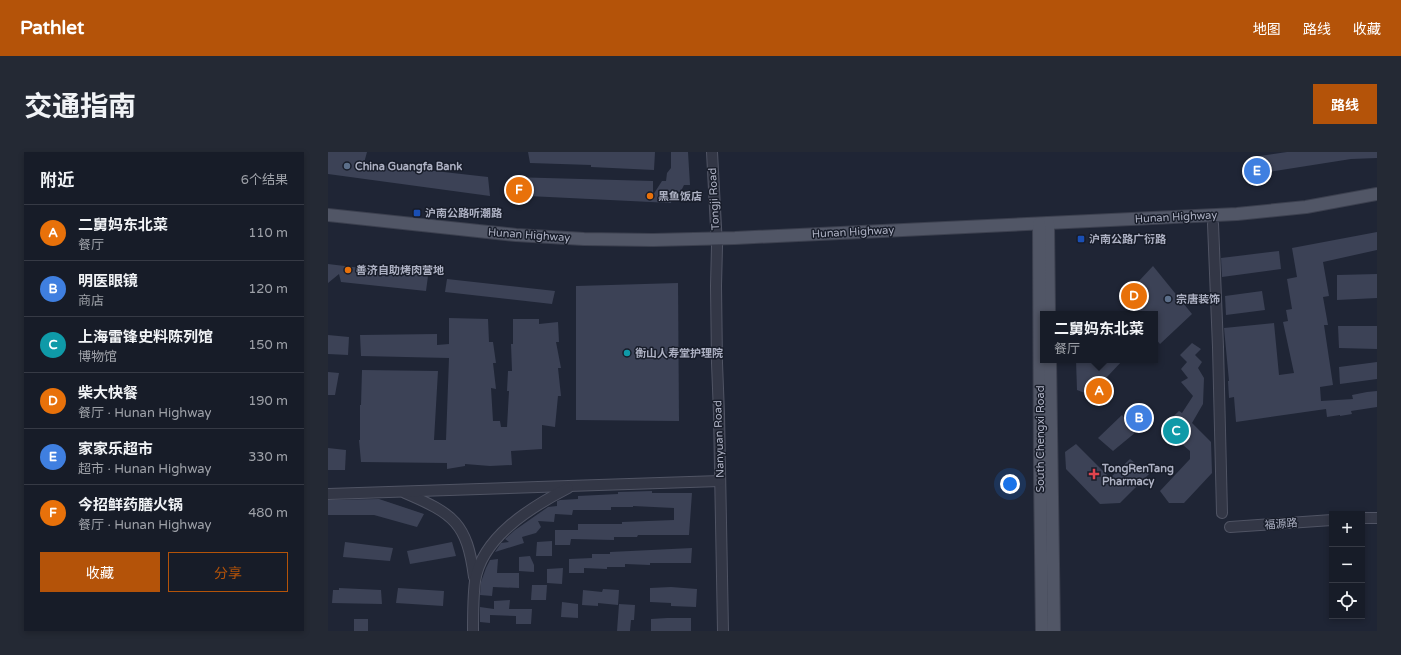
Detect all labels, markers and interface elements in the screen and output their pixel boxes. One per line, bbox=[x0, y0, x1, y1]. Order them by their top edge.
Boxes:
text: Pathlet bbox=[20, 17, 84, 39]
text: 地图 bbox=[1253, 21, 1281, 38]
text: 路线 bbox=[1303, 21, 1331, 38]
text: 收藏 bbox=[1353, 21, 1381, 38]
button: 路线 bbox=[1313, 84, 1377, 124]
text: 交通指南 bbox=[24, 90, 136, 124]
pin: E bbox=[1244, 156, 1270, 186]
place label: China Guangfa Bank bbox=[355, 160, 462, 174]
marker: China Guangfa Bank bbox=[342, 161, 352, 171]
street label: Tongji Road bbox=[706, 167, 722, 230]
text: 附近 bbox=[40, 170, 74, 191]
text: 6个结果 bbox=[241, 172, 288, 188]
pin: F bbox=[506, 175, 532, 205]
place label: 黑鱼饭店 bbox=[658, 190, 702, 203]
marker: 黑鱼饭店 bbox=[645, 191, 655, 201]
place label: 沪南公路听潮路 bbox=[425, 207, 503, 220]
marker: 沪南公路听潮路 bbox=[412, 208, 422, 218]
street label: Hunan Highway bbox=[1135, 208, 1218, 226]
text: 二舅妈东北菜 bbox=[78, 216, 168, 234]
street label: Hunan Highway bbox=[812, 223, 895, 241]
text: A bbox=[48, 225, 58, 241]
text: 110 m bbox=[248, 225, 288, 241]
street label: Hunan Highway bbox=[487, 226, 571, 244]
place label: 沪南公路广衍路 bbox=[1089, 233, 1167, 246]
marker: 沪南公路广衍路 bbox=[1076, 234, 1086, 244]
text: 餐厅 bbox=[78, 237, 104, 253]
place label: 善济自助烤肉营地 bbox=[356, 264, 444, 277]
marker: 善济自助烤肉营地 bbox=[343, 265, 353, 275]
text: 明医眼镜 bbox=[78, 272, 138, 290]
text: B bbox=[48, 281, 58, 297]
text: 120 m bbox=[248, 281, 288, 297]
pin: D bbox=[1121, 281, 1147, 311]
text: 商店 bbox=[78, 293, 104, 309]
place label: 宗唐装饰 bbox=[1176, 293, 1220, 306]
marker: 宗唐装饰 bbox=[1163, 294, 1173, 304]
popup bbox=[1040, 311, 1158, 363]
text: 二舅妈东北菜 bbox=[1054, 320, 1144, 338]
text: 上海雷锋史料陈列馆 bbox=[78, 328, 213, 346]
text: C bbox=[48, 337, 58, 353]
text: 150 m bbox=[248, 337, 288, 353]
text: 餐厅 bbox=[1054, 341, 1080, 357]
place label: 衡山人寿堂护理院 bbox=[635, 347, 723, 360]
marker: 衡山人寿堂护理院 bbox=[622, 348, 632, 358]
text: 博物馆 bbox=[78, 349, 117, 365]
pin: A bbox=[1086, 376, 1112, 406]
text: 柴大快餐 bbox=[78, 384, 138, 402]
street label: South Chengxi Road bbox=[1034, 385, 1047, 493]
text: D bbox=[48, 393, 58, 409]
text: 190 m bbox=[248, 393, 288, 409]
street label: Nanyuan Road bbox=[711, 400, 727, 478]
pin: B bbox=[1126, 403, 1152, 433]
text: 餐厅 · Hunan Highway bbox=[78, 405, 212, 421]
pin: C bbox=[1163, 416, 1189, 446]
text: 家家乐超市 bbox=[78, 440, 153, 458]
text: E bbox=[49, 449, 57, 465]
text: 330 m bbox=[248, 449, 288, 465]
text: 超市 · Hunan Highway bbox=[78, 461, 212, 477]
place label: TongRenTang Pharmacy bbox=[1101, 462, 1174, 489]
marker: TongRenTang Pharmacy bbox=[1089, 469, 1099, 479]
your location bbox=[1000, 474, 1020, 494]
text: 今招鲜药膳火锅 bbox=[78, 496, 183, 514]
text: F bbox=[49, 505, 57, 521]
text: 480 m bbox=[248, 505, 288, 521]
map controls bbox=[1329, 511, 1365, 619]
button: + bbox=[1329, 511, 1365, 547]
street label: 福源路 bbox=[1264, 516, 1298, 532]
text: 餐厅 · Hunan Highway bbox=[78, 517, 212, 533]
button: − bbox=[1329, 547, 1365, 583]
button: 收藏 bbox=[40, 552, 160, 592]
button: 分享 bbox=[168, 552, 288, 592]
button: locate bbox=[1329, 583, 1365, 619]

